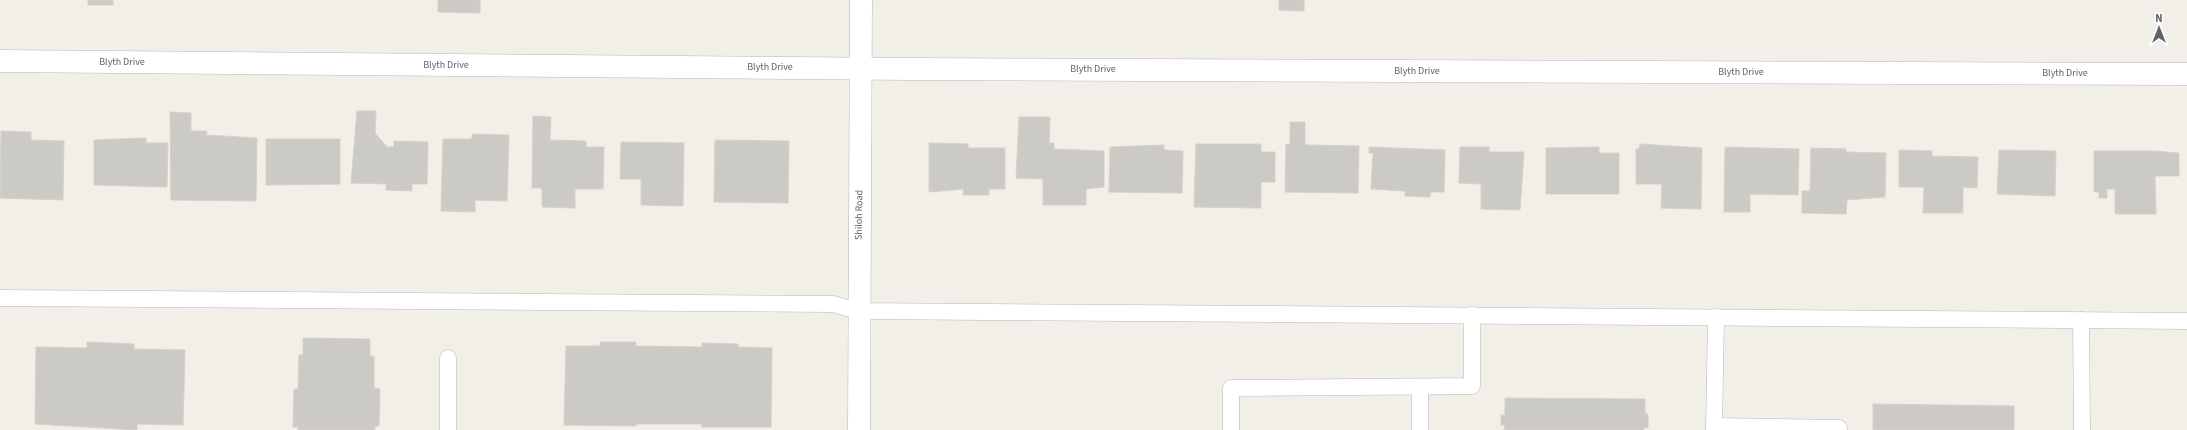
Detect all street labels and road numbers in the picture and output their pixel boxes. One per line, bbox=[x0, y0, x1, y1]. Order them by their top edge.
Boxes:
street label: Blyth Drive bbox=[99, 55, 145, 69]
street label: Blyth Drive bbox=[423, 58, 469, 72]
street label: Blyth Drive bbox=[747, 60, 793, 74]
street label: Blyth Drive bbox=[1070, 62, 1116, 76]
street label: Blyth Drive bbox=[1394, 64, 1440, 78]
street label: Blyth Drive bbox=[1718, 65, 1764, 79]
street label: Blyth Drive bbox=[2042, 66, 2088, 80]
street label: Shiloh Road bbox=[852, 190, 866, 240]

